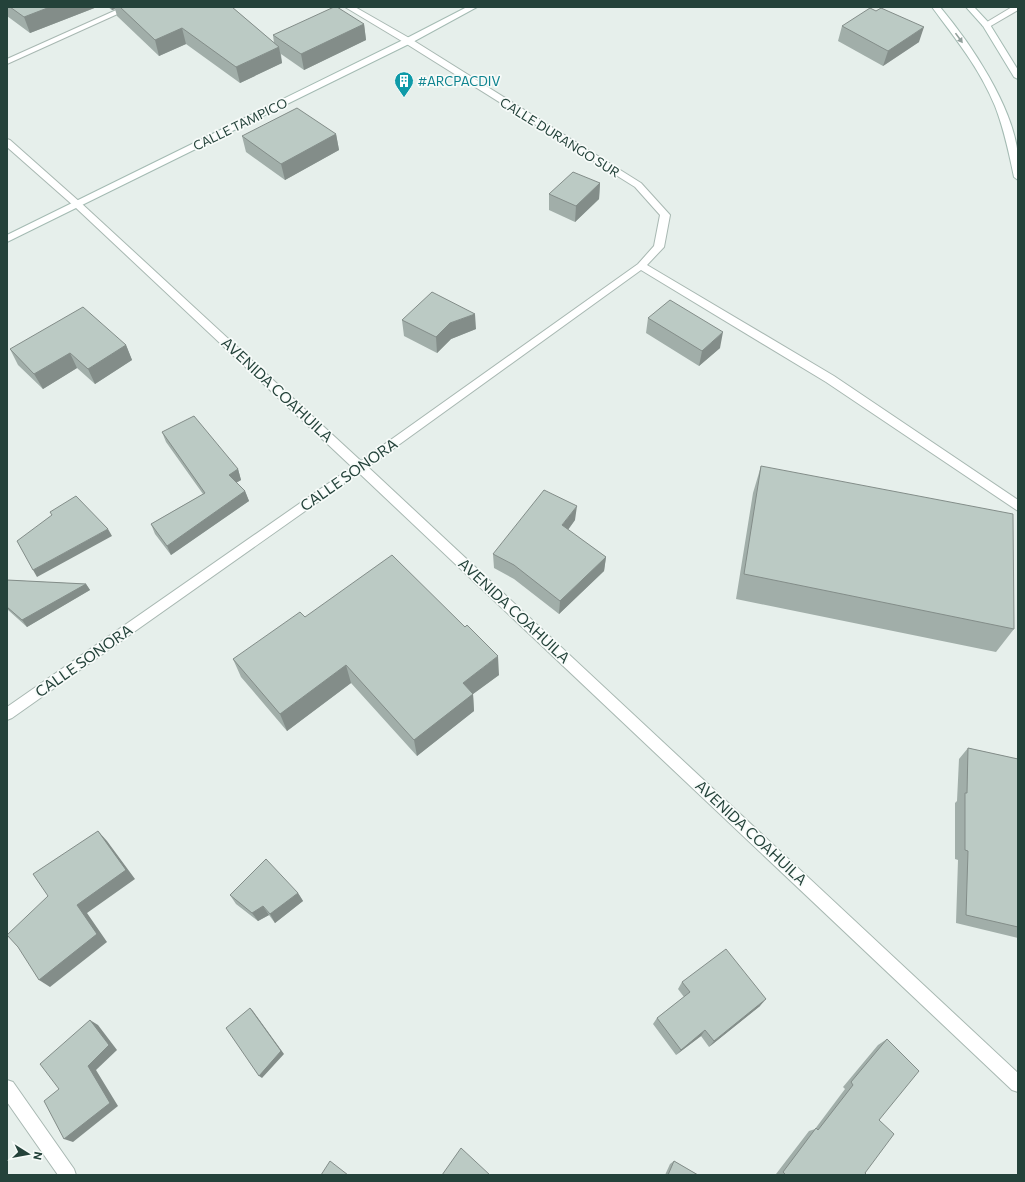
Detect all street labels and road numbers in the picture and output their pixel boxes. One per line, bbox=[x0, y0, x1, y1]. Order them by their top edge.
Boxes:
street label: CALLE TAMPICO bbox=[190, 94, 290, 154]
street label: CALLE DURANGO SUR bbox=[497, 94, 623, 180]
street label: AVENIDA COAHUILA bbox=[218, 333, 337, 445]
street label: CALLE SONORA bbox=[296, 434, 401, 514]
street label: AVENIDA COAHUILA bbox=[455, 554, 574, 666]
street label: CALLE SONORA bbox=[31, 620, 136, 700]
street label: AVENIDA COAHUILA bbox=[692, 776, 811, 888]

